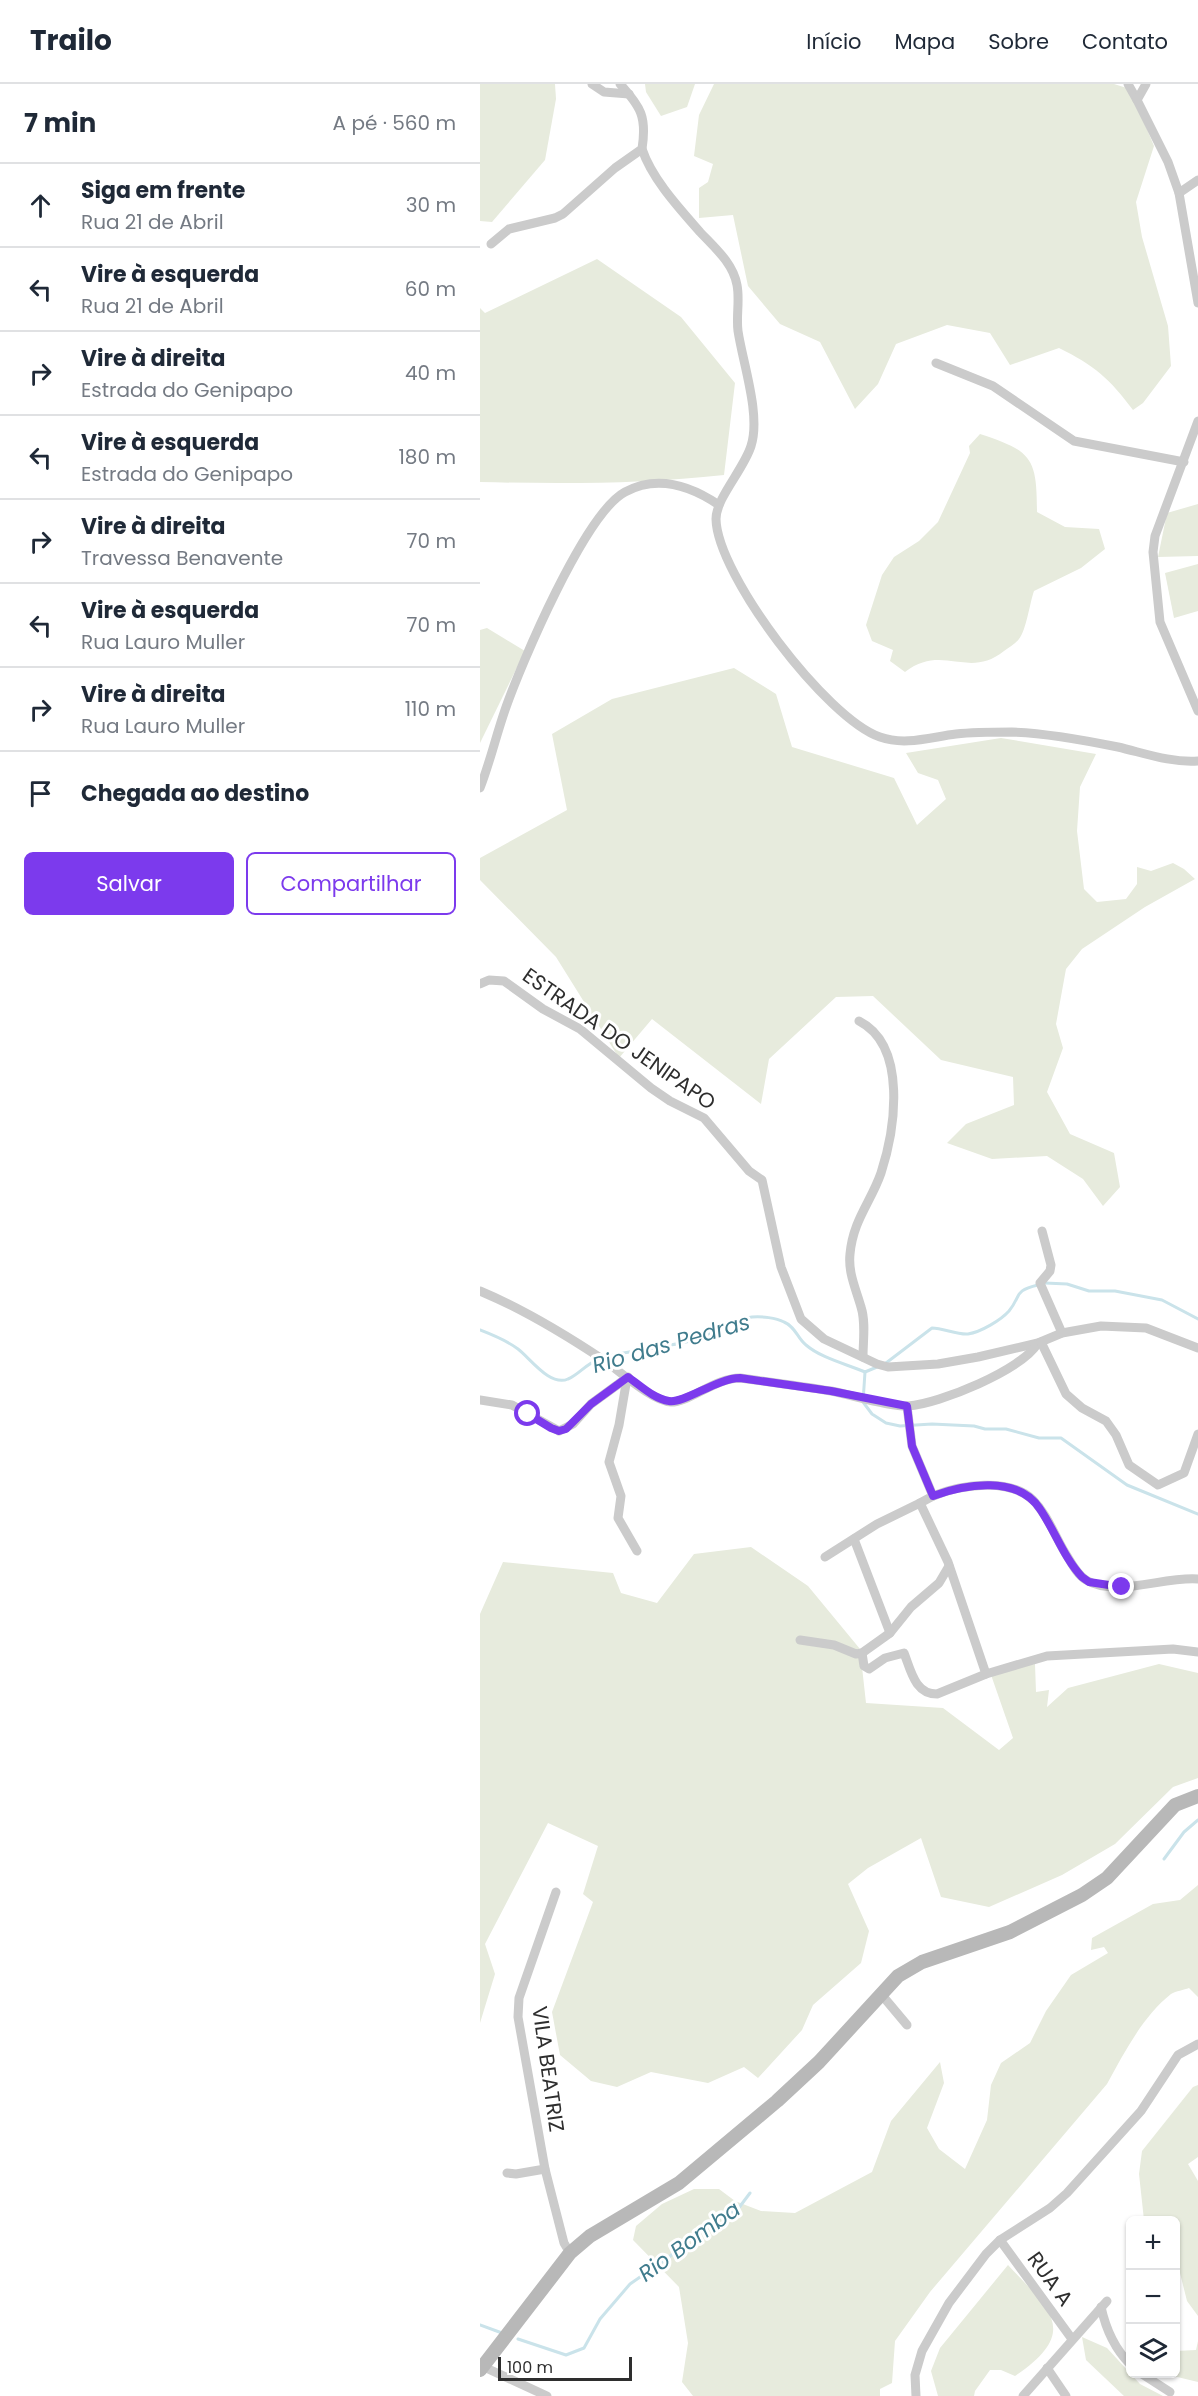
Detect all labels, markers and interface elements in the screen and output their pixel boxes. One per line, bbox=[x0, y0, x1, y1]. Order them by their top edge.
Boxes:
text: Trailo bbox=[30, 21, 112, 60]
text: Início bbox=[806, 27, 861, 56]
text: Mapa bbox=[894, 27, 955, 56]
text: Sobre bbox=[988, 27, 1049, 56]
text: Contato bbox=[1082, 27, 1168, 56]
text: 7 min bbox=[24, 105, 96, 141]
text: A pé · 560 m bbox=[333, 109, 456, 137]
text: Siga em frente bbox=[81, 175, 245, 206]
icon: ahead bbox=[24, 189, 57, 222]
text: 30 m bbox=[406, 191, 456, 219]
text: Rua 21 de Abril bbox=[81, 208, 224, 236]
text: Vire à esquerda bbox=[81, 259, 259, 290]
icon: left bbox=[24, 273, 57, 306]
text: 60 m bbox=[405, 275, 456, 303]
text: Rua 21 de Abril bbox=[81, 292, 224, 320]
text: Vire à direita bbox=[81, 343, 226, 374]
icon: right bbox=[24, 357, 57, 390]
text: 40 m bbox=[405, 359, 456, 387]
text: Estrada do Genipapo bbox=[81, 376, 293, 404]
text: Vire à esquerda bbox=[81, 427, 259, 458]
icon: left bbox=[24, 441, 57, 474]
text: 180 m bbox=[398, 443, 456, 471]
text: Estrada do Genipapo bbox=[81, 460, 293, 488]
text: Vire à direita bbox=[81, 511, 226, 542]
icon: right bbox=[24, 525, 57, 558]
text: 70 m bbox=[407, 527, 456, 555]
text: Travessa Benavente bbox=[81, 544, 283, 572]
text: Vire à esquerda bbox=[81, 595, 259, 626]
icon: left bbox=[24, 609, 57, 642]
text: 70 m bbox=[407, 611, 456, 639]
text: Rua Lauro Muller bbox=[81, 628, 245, 656]
text: Vire à direita bbox=[81, 679, 226, 710]
icon: right bbox=[24, 693, 57, 726]
text: 110 m bbox=[405, 695, 456, 723]
text: Rua Lauro Muller bbox=[81, 712, 245, 740]
icon: arrive bbox=[24, 777, 57, 810]
text: Chegada ao destino bbox=[81, 778, 309, 809]
button: Salvar bbox=[24, 852, 234, 915]
button: Compartilhar bbox=[246, 852, 456, 915]
street label: ESTRADA DO JENIPAPO bbox=[517, 961, 722, 1116]
water label: Rio das Pedras bbox=[589, 1306, 754, 1381]
route start bbox=[514, 1400, 540, 1426]
route end bbox=[1108, 1573, 1134, 1599]
street label: VILA BEATRIZ bbox=[525, 2004, 572, 2134]
water label: Rio Bomba bbox=[632, 2194, 747, 2289]
map controls bbox=[1126, 2216, 1180, 2378]
button: + bbox=[1126, 2216, 1180, 2270]
street label: RUA A bbox=[1021, 2246, 1080, 2312]
button: − bbox=[1126, 2270, 1180, 2324]
button: layers bbox=[1126, 2324, 1180, 2378]
scale bar bbox=[498, 2354, 632, 2382]
text: 100 m bbox=[507, 2356, 553, 2379]

